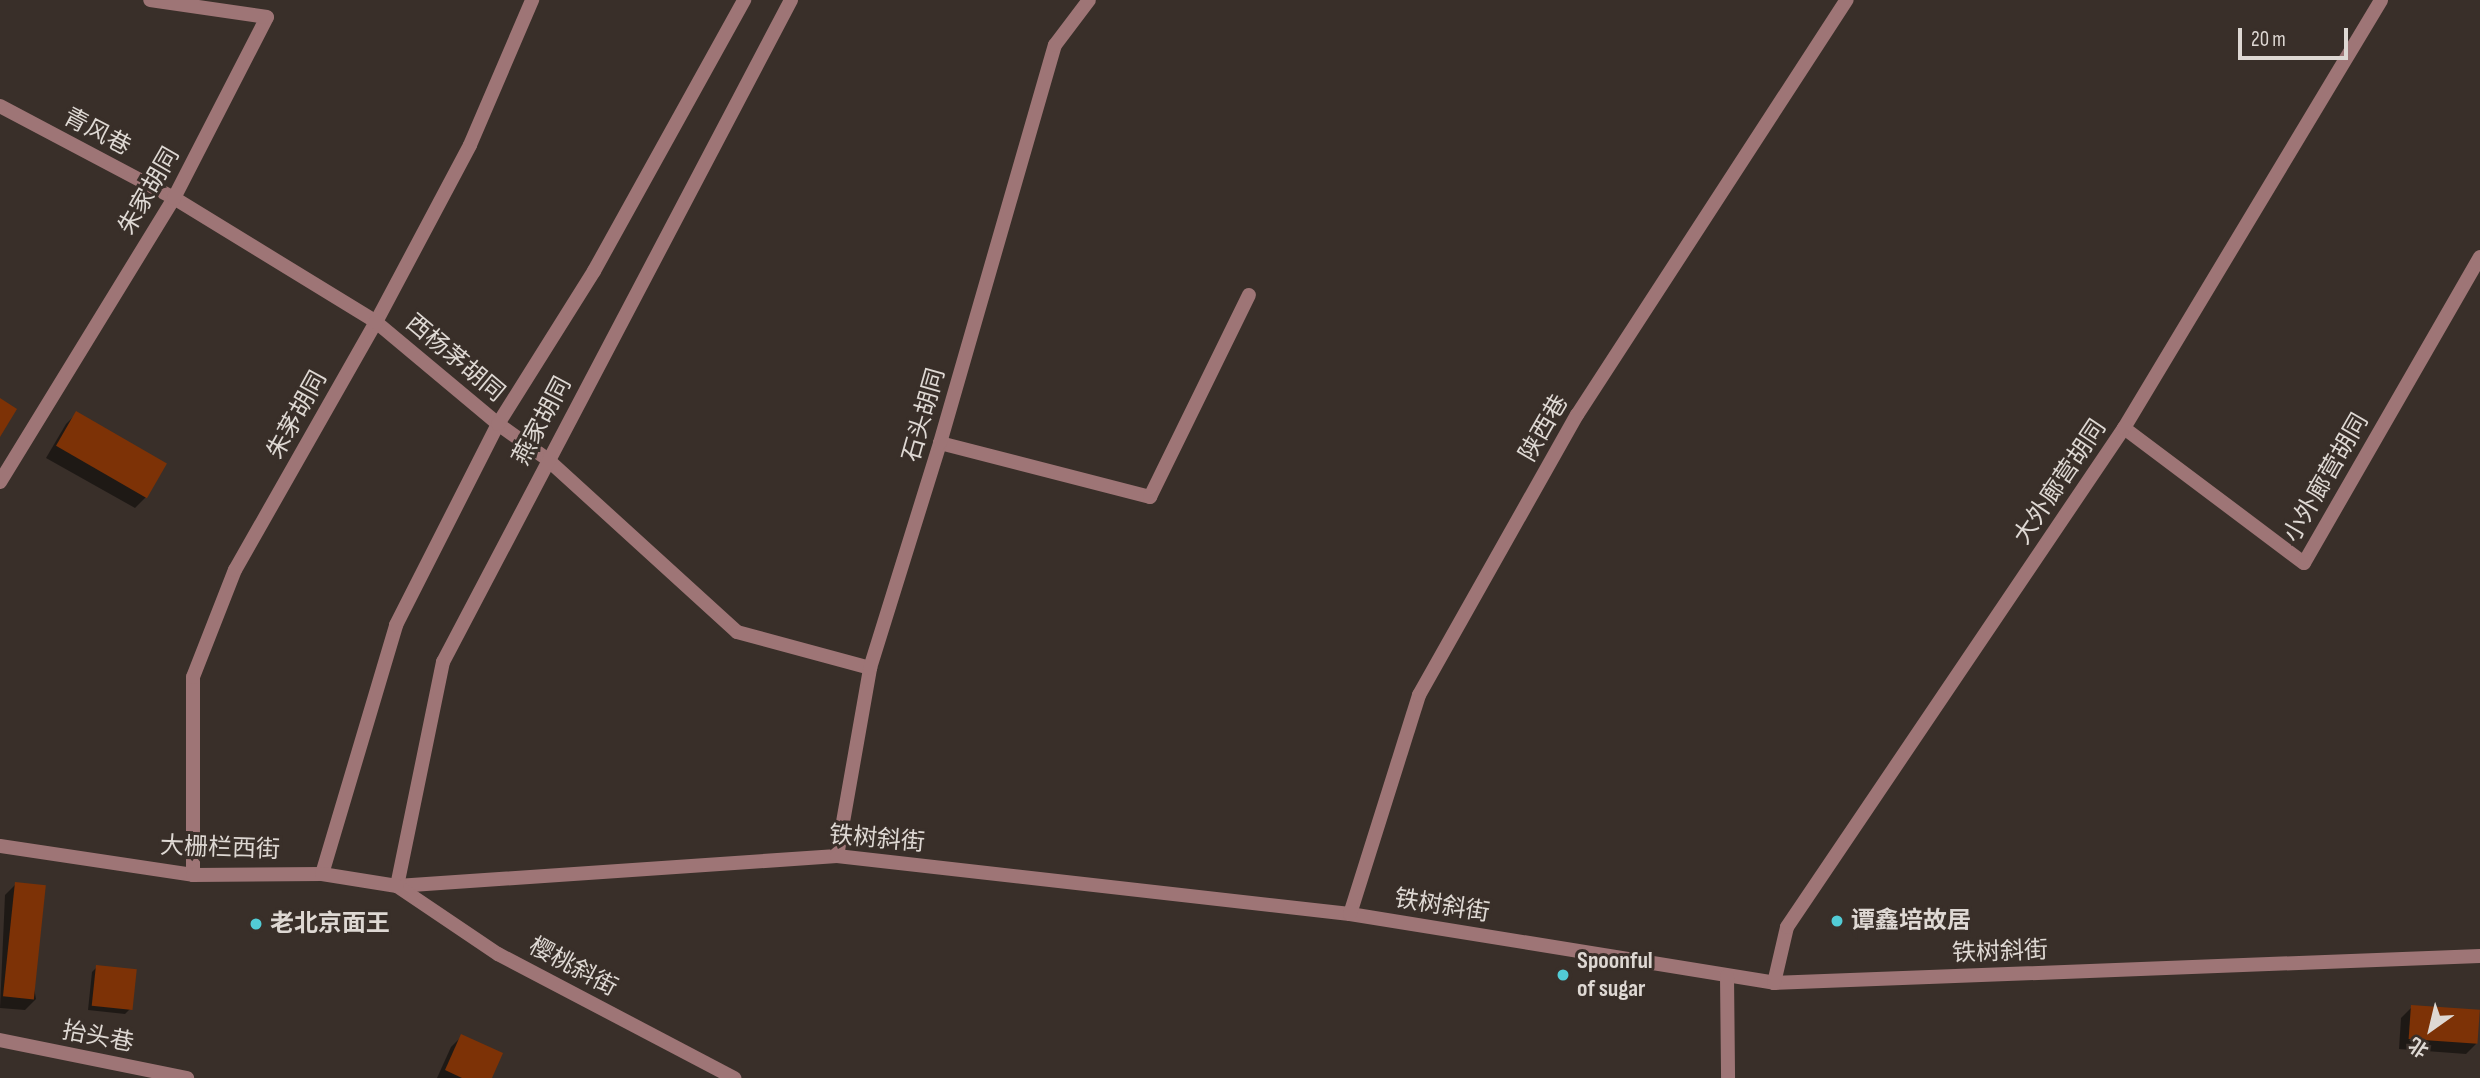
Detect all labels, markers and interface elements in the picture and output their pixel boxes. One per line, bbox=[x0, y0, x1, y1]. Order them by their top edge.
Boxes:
scale bar bbox=[2242, 14, 2352, 58]
text: 20 m bbox=[2251, 27, 2286, 52]
street label: 青风巷 bbox=[58, 102, 136, 162]
street label: 朱家胡同 bbox=[113, 142, 185, 240]
street label: 西杨茅胡同 bbox=[400, 308, 510, 408]
street label: 石头胡同 bbox=[897, 365, 951, 465]
street label: 朱茅胡同 bbox=[261, 366, 333, 464]
street label: 燕家胡同 bbox=[507, 372, 577, 470]
street label: 陕西巷 bbox=[1514, 390, 1574, 466]
street label: 小外廊营胡同 bbox=[2278, 408, 2374, 548]
street label: 大外廊营胡同 bbox=[2008, 414, 2112, 550]
street label: 铁树斜街 bbox=[828, 820, 926, 858]
street label: 大栅栏西街 bbox=[160, 832, 280, 864]
street label: 铁树斜街 bbox=[1392, 884, 1492, 928]
place label: 谭鑫培故居 bbox=[1851, 907, 1971, 935]
place label: 老北京面王 bbox=[270, 910, 390, 938]
marker: 谭鑫培故居 bbox=[1829, 913, 1845, 929]
marker: 老北京面王 bbox=[248, 916, 264, 932]
street label: 樱桃斜街 bbox=[524, 932, 622, 1002]
street label: 铁树斜街 bbox=[1952, 936, 2048, 968]
place label: Spoonful of sugar bbox=[1577, 947, 1653, 1003]
marker: Spoonful of sugar bbox=[1555, 967, 1571, 983]
north arrow bbox=[2396, 994, 2466, 1064]
street label: 抬头巷 bbox=[60, 1016, 136, 1058]
text: 北 bbox=[2405, 1032, 2433, 1062]

